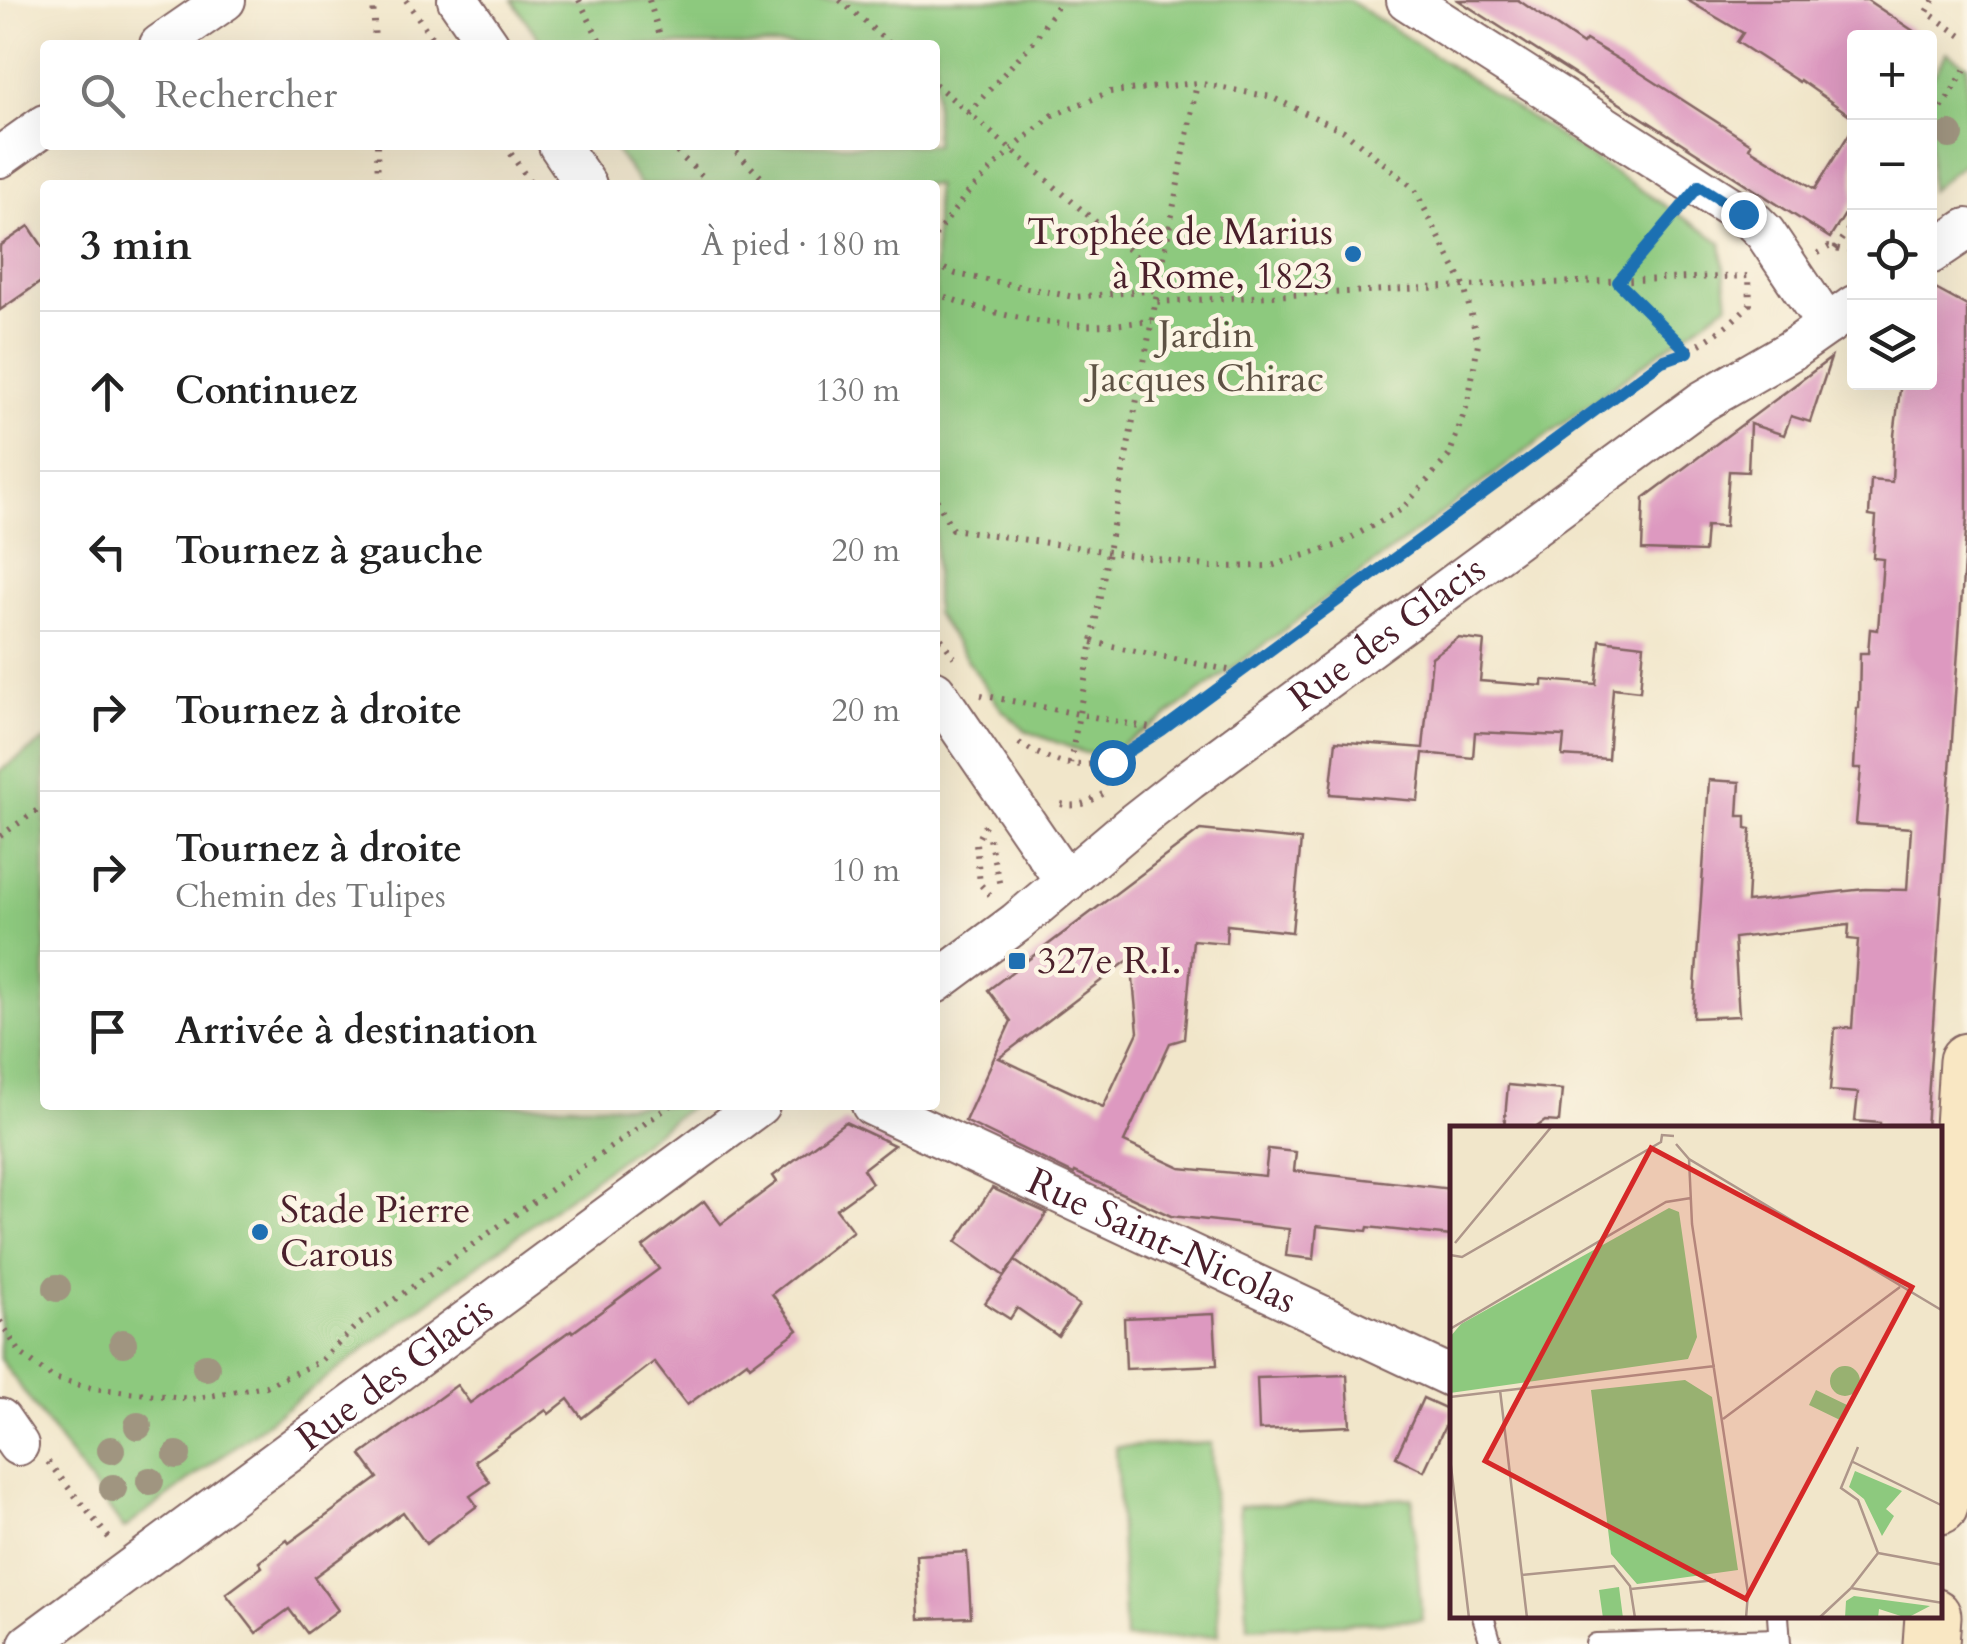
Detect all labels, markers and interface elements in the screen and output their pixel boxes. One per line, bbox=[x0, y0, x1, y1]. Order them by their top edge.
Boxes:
map controls bbox=[1847, 30, 1937, 390]
button: + bbox=[1847, 30, 1937, 120]
search box bbox=[40, 40, 940, 150]
icon: search bbox=[75, 68, 130, 123]
text: Rechercher bbox=[155, 69, 337, 121]
button: − bbox=[1847, 120, 1937, 210]
route end bbox=[1721, 192, 1767, 238]
place label: Trophée de Marius à Rome, 1823 bbox=[1027, 206, 1333, 302]
button: locate bbox=[1847, 210, 1937, 300]
text: 3 min bbox=[80, 217, 192, 274]
text: À pied · 180 m bbox=[701, 223, 900, 267]
marker: Trophée de Marius à Rome, 1823 bbox=[1342, 243, 1364, 265]
button: layers bbox=[1847, 300, 1937, 390]
park label: Jardin Jacques Chirac bbox=[1083, 309, 1324, 405]
icon: ahead bbox=[80, 364, 135, 419]
text: Continuez bbox=[175, 365, 358, 417]
text: 130 m bbox=[815, 369, 900, 413]
icon: left bbox=[80, 524, 135, 579]
text: Tournez à gauche bbox=[175, 525, 484, 577]
text: 20 m bbox=[832, 529, 900, 573]
street label: Rue des Glacis bbox=[1279, 544, 1496, 723]
icon: right bbox=[80, 684, 135, 739]
text: Tournez à droite bbox=[175, 685, 462, 737]
text: 20 m bbox=[832, 689, 900, 733]
route start bbox=[1090, 740, 1136, 786]
text: Tournez à droite bbox=[175, 823, 462, 875]
icon: right bbox=[80, 844, 135, 899]
text: 10 m bbox=[832, 849, 900, 893]
text: Chemin des Tulipes bbox=[175, 875, 446, 919]
place label: 327e R.I. bbox=[1037, 935, 1181, 987]
marker: 327e R.I. bbox=[1006, 950, 1028, 972]
icon: arrive bbox=[80, 1004, 135, 1059]
text: Arrivée à destination bbox=[175, 1005, 537, 1057]
inset map bbox=[1450, 1126, 1942, 1619]
street label: Rue Saint-Nicolas bbox=[1019, 1156, 1305, 1326]
place label: Stade Pierre Carous bbox=[280, 1184, 471, 1280]
marker: Stade Pierre Carous bbox=[249, 1221, 271, 1243]
street label: Rue des Glacis bbox=[286, 1284, 504, 1464]

